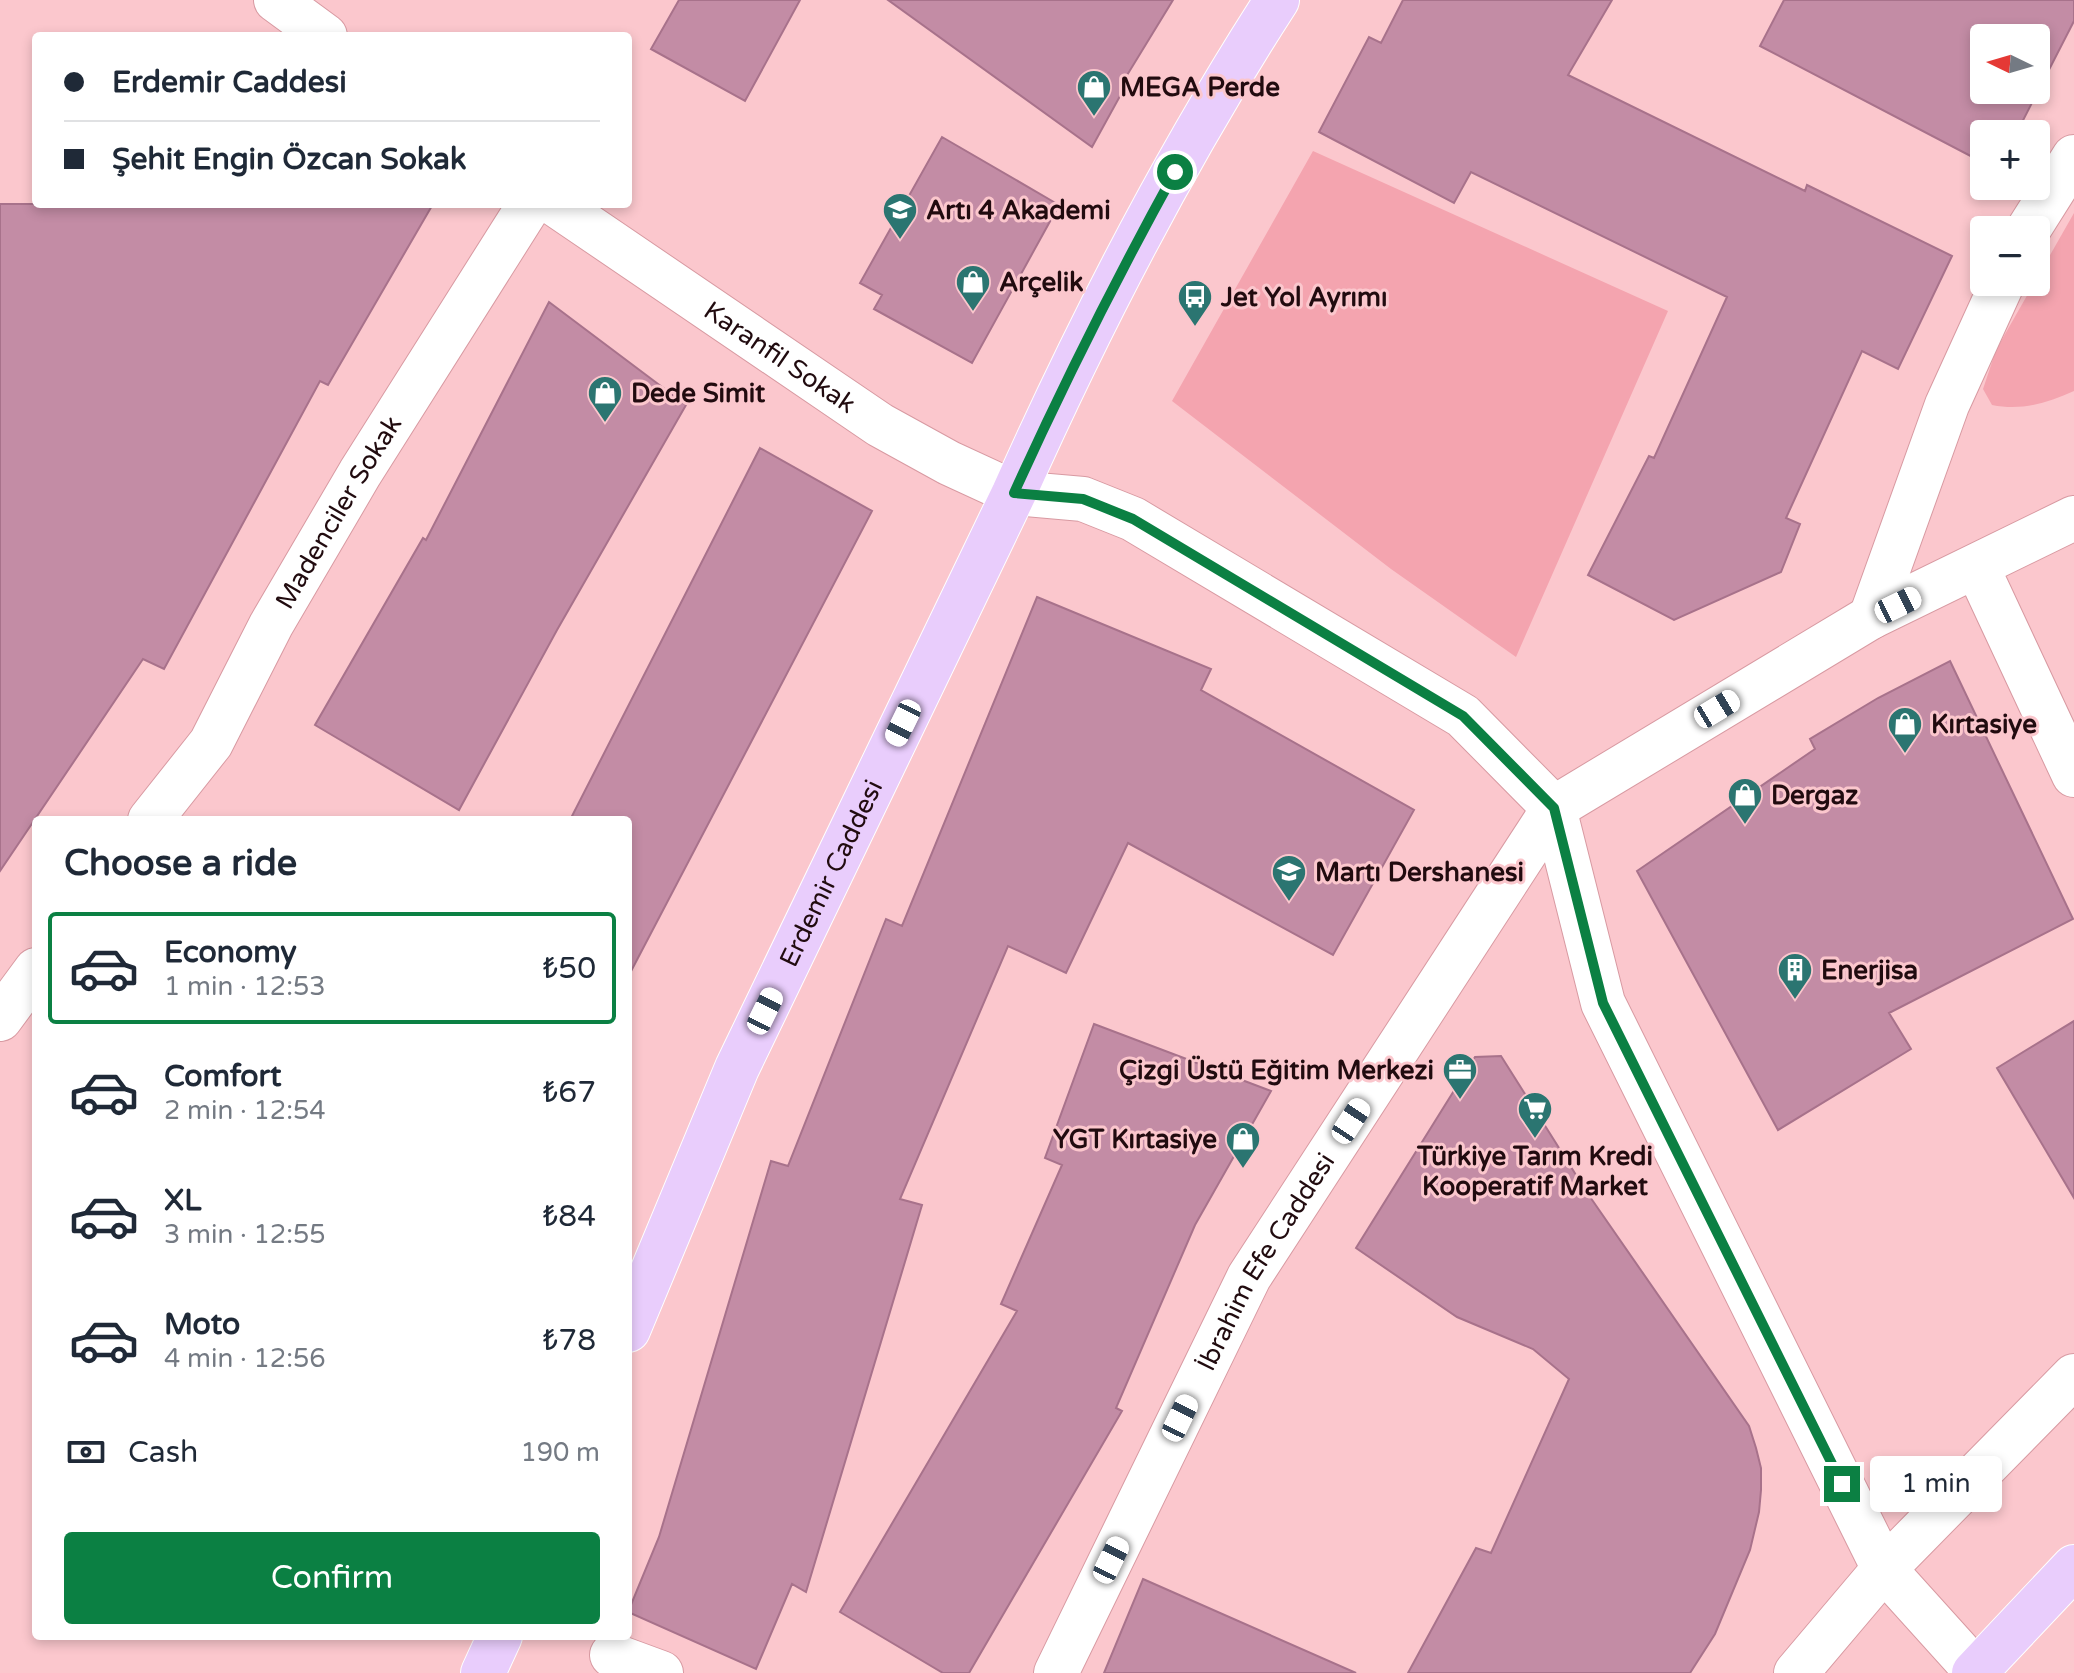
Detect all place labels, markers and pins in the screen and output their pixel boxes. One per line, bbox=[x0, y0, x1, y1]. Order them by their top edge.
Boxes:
shop icon: MEGA Perde bbox=[1075, 68, 1113, 118]
place label: MEGA Perde bbox=[1120, 72, 1280, 103]
school or university icon: Artı 4 Akademi bbox=[881, 191, 919, 241]
place label: Artı 4 Akademi bbox=[926, 195, 1111, 226]
shop icon: Arçelik bbox=[954, 263, 992, 313]
place label: Arçelik bbox=[999, 267, 1083, 298]
bus stop icon: Jet Yol Ayrımı bbox=[1176, 278, 1214, 328]
place label: Jet Yol Ayrımı bbox=[1220, 282, 1387, 313]
shop icon: Dede Simit bbox=[586, 374, 624, 424]
place label: Dede Simit bbox=[631, 378, 765, 409]
shop icon: Kırtasiye bbox=[1886, 705, 1924, 755]
place label: Kırtasiye bbox=[1931, 709, 2037, 740]
shop icon: Dergaz bbox=[1726, 776, 1764, 826]
place label: Dergaz bbox=[1771, 780, 1858, 811]
school or university icon: Martı Dershanesi bbox=[1270, 853, 1308, 903]
place label: Martı Dershanesi bbox=[1315, 857, 1524, 888]
building icon: Enerjisa bbox=[1776, 951, 1814, 1001]
place label: Enerjisa bbox=[1821, 955, 1918, 986]
office icon: Çizgi Üstü Eğitim Merkezi bbox=[1441, 1051, 1479, 1101]
place label: Çizgi Üstü Eğitim Merkezi bbox=[1119, 1055, 1434, 1086]
supermarket icon: Türkiye Tarım Kredi Kooperatif Market bbox=[1516, 1090, 1554, 1140]
shop icon: YGT Kırtasiye bbox=[1224, 1120, 1262, 1170]
place label: YGT Kırtasiye bbox=[1053, 1124, 1217, 1155]
place label: Türkiye Tarım Kredi Kooperatif Market bbox=[1416, 1141, 1653, 1202]

